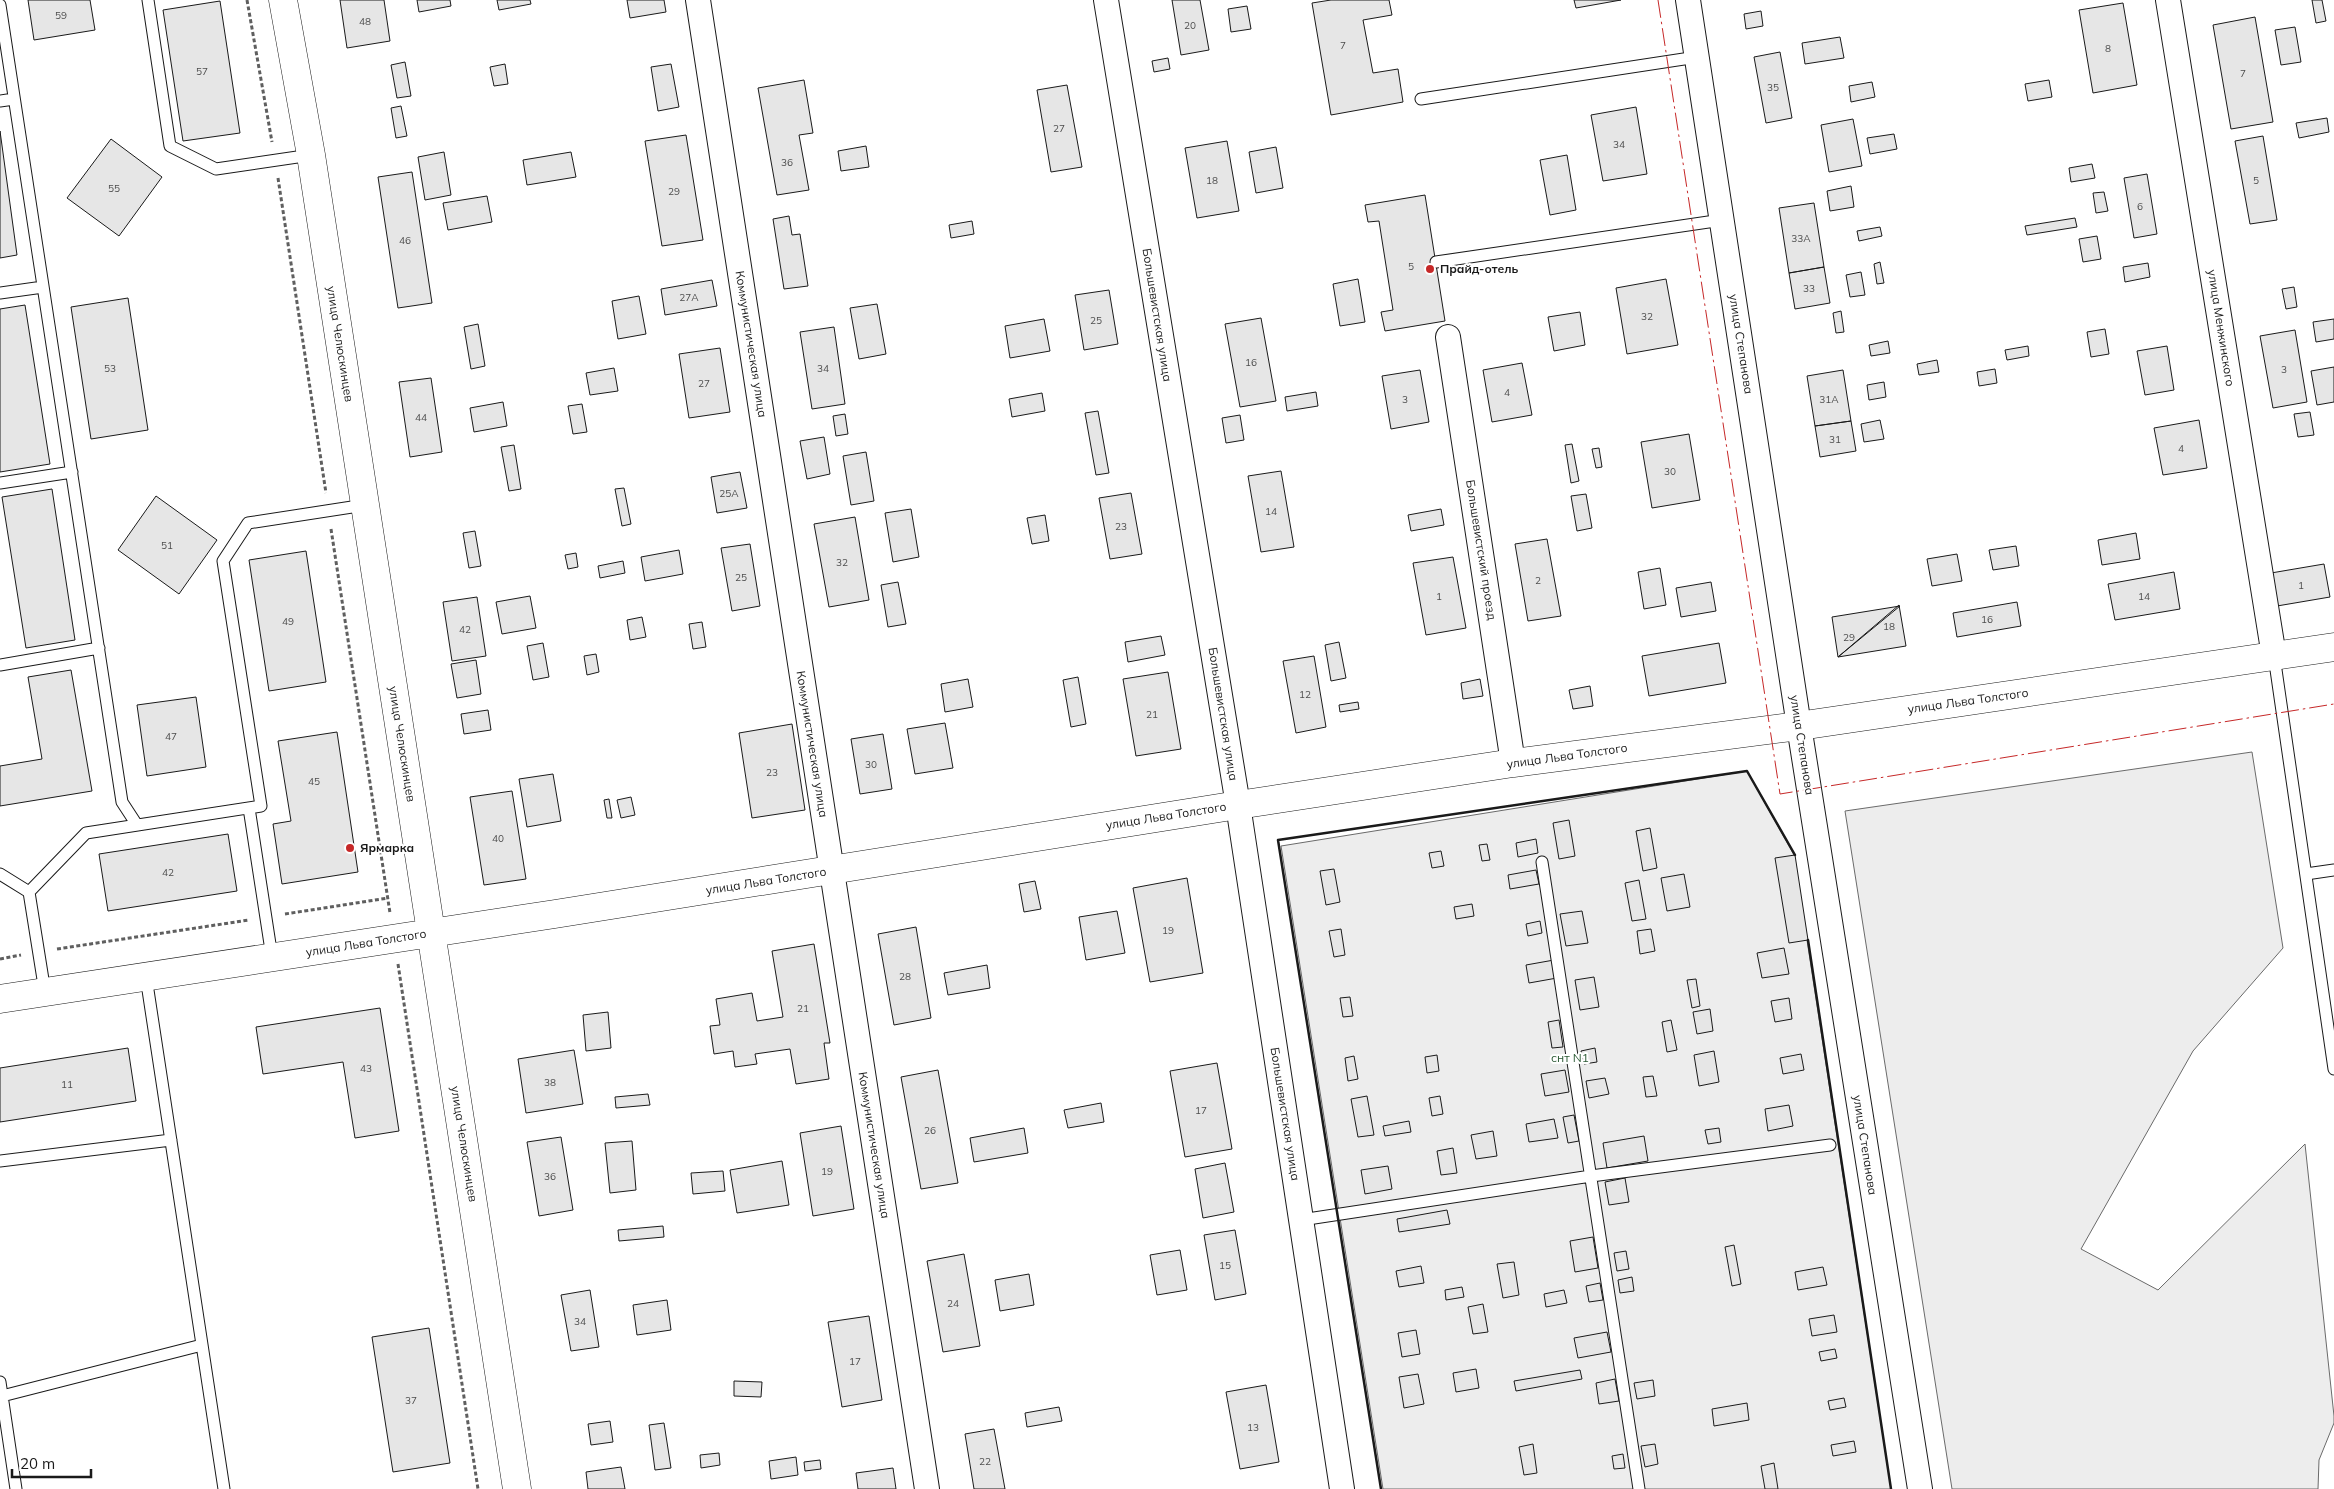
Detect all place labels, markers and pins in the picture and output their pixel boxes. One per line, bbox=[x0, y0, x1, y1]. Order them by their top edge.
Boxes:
place label: Прайд-отель bbox=[1440, 261, 1519, 276]
marker: Прайд-отель bbox=[1424, 263, 1436, 275]
place label: Ярмарка bbox=[360, 840, 414, 855]
marker: Ярмарка bbox=[344, 842, 356, 854]

